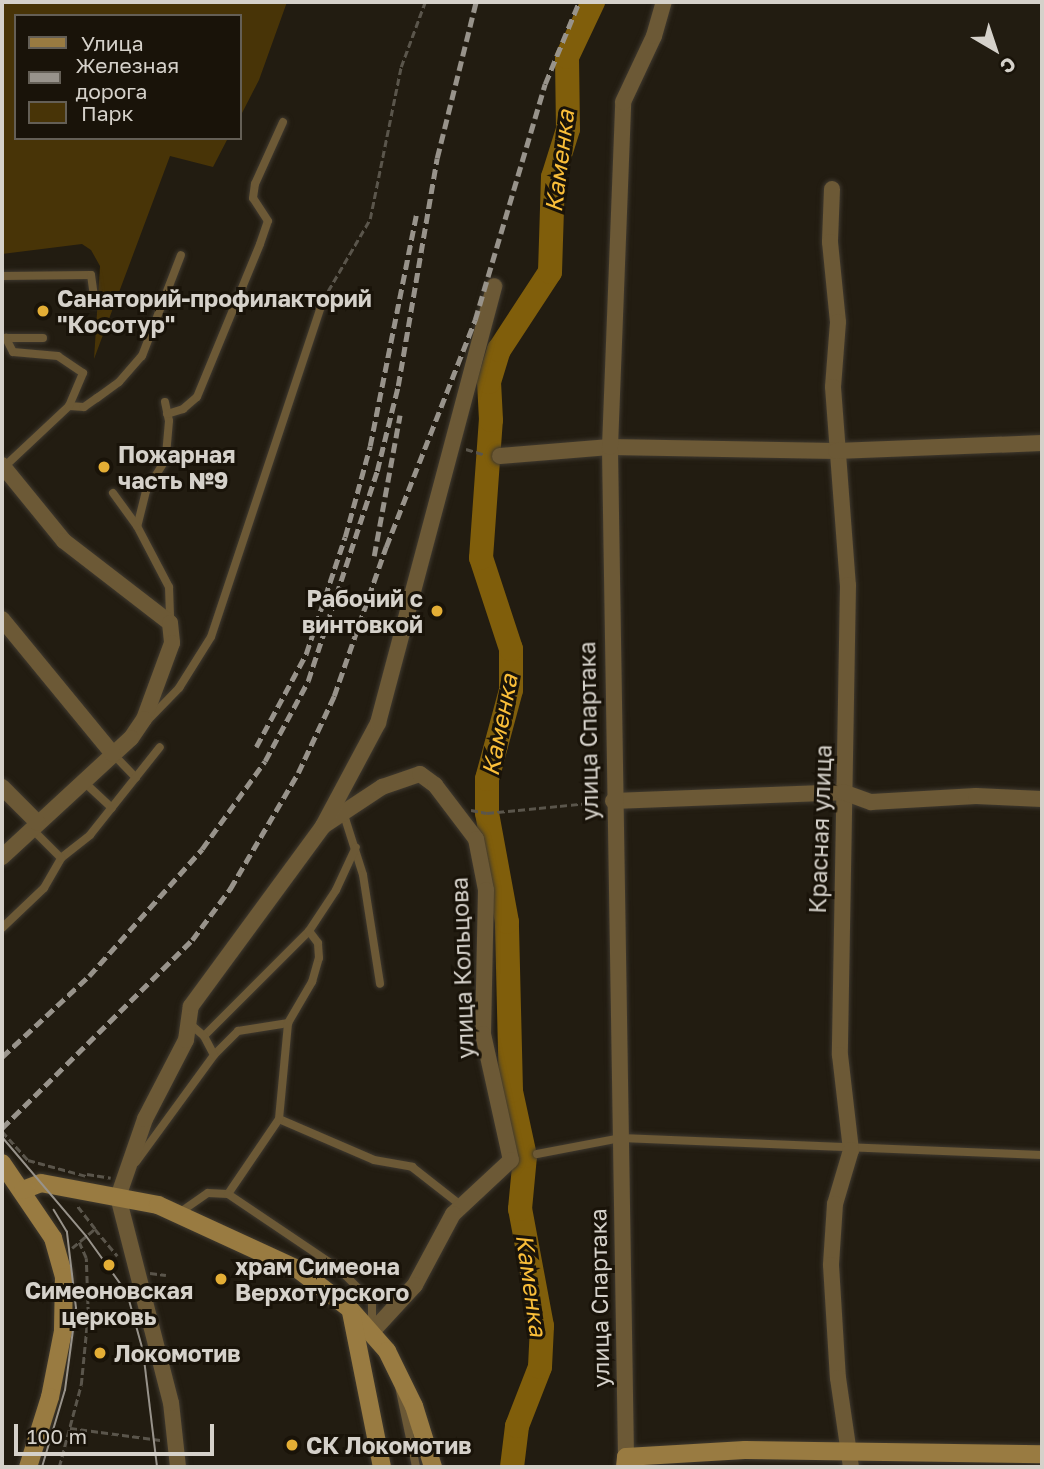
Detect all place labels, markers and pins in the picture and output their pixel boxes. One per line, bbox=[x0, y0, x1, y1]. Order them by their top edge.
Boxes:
place label: Санаторий-профилакторий "Косотур" bbox=[57, 284, 372, 338]
marker: Санаторий-профилакторий "Косотур" bbox=[35, 303, 51, 319]
place label: Пожарная часть №9 bbox=[118, 440, 236, 494]
marker: Пожарная часть №9 bbox=[96, 459, 112, 475]
place label: Рабочий с винтовкой bbox=[302, 584, 423, 638]
marker: Рабочий с винтовкой bbox=[429, 603, 445, 619]
place label: храм Симеона Верхотурского bbox=[235, 1252, 409, 1306]
marker: Симеоновская церковь bbox=[101, 1257, 117, 1273]
marker: храм Симеона Верхотурского bbox=[213, 1271, 229, 1287]
place label: Симеоновская церковь bbox=[25, 1276, 193, 1330]
place label: Локомотив bbox=[114, 1339, 241, 1367]
marker: Локомотив bbox=[92, 1345, 108, 1361]
place label: СК Локомотив bbox=[306, 1431, 472, 1459]
marker: СК Локомотив bbox=[284, 1437, 300, 1453]

